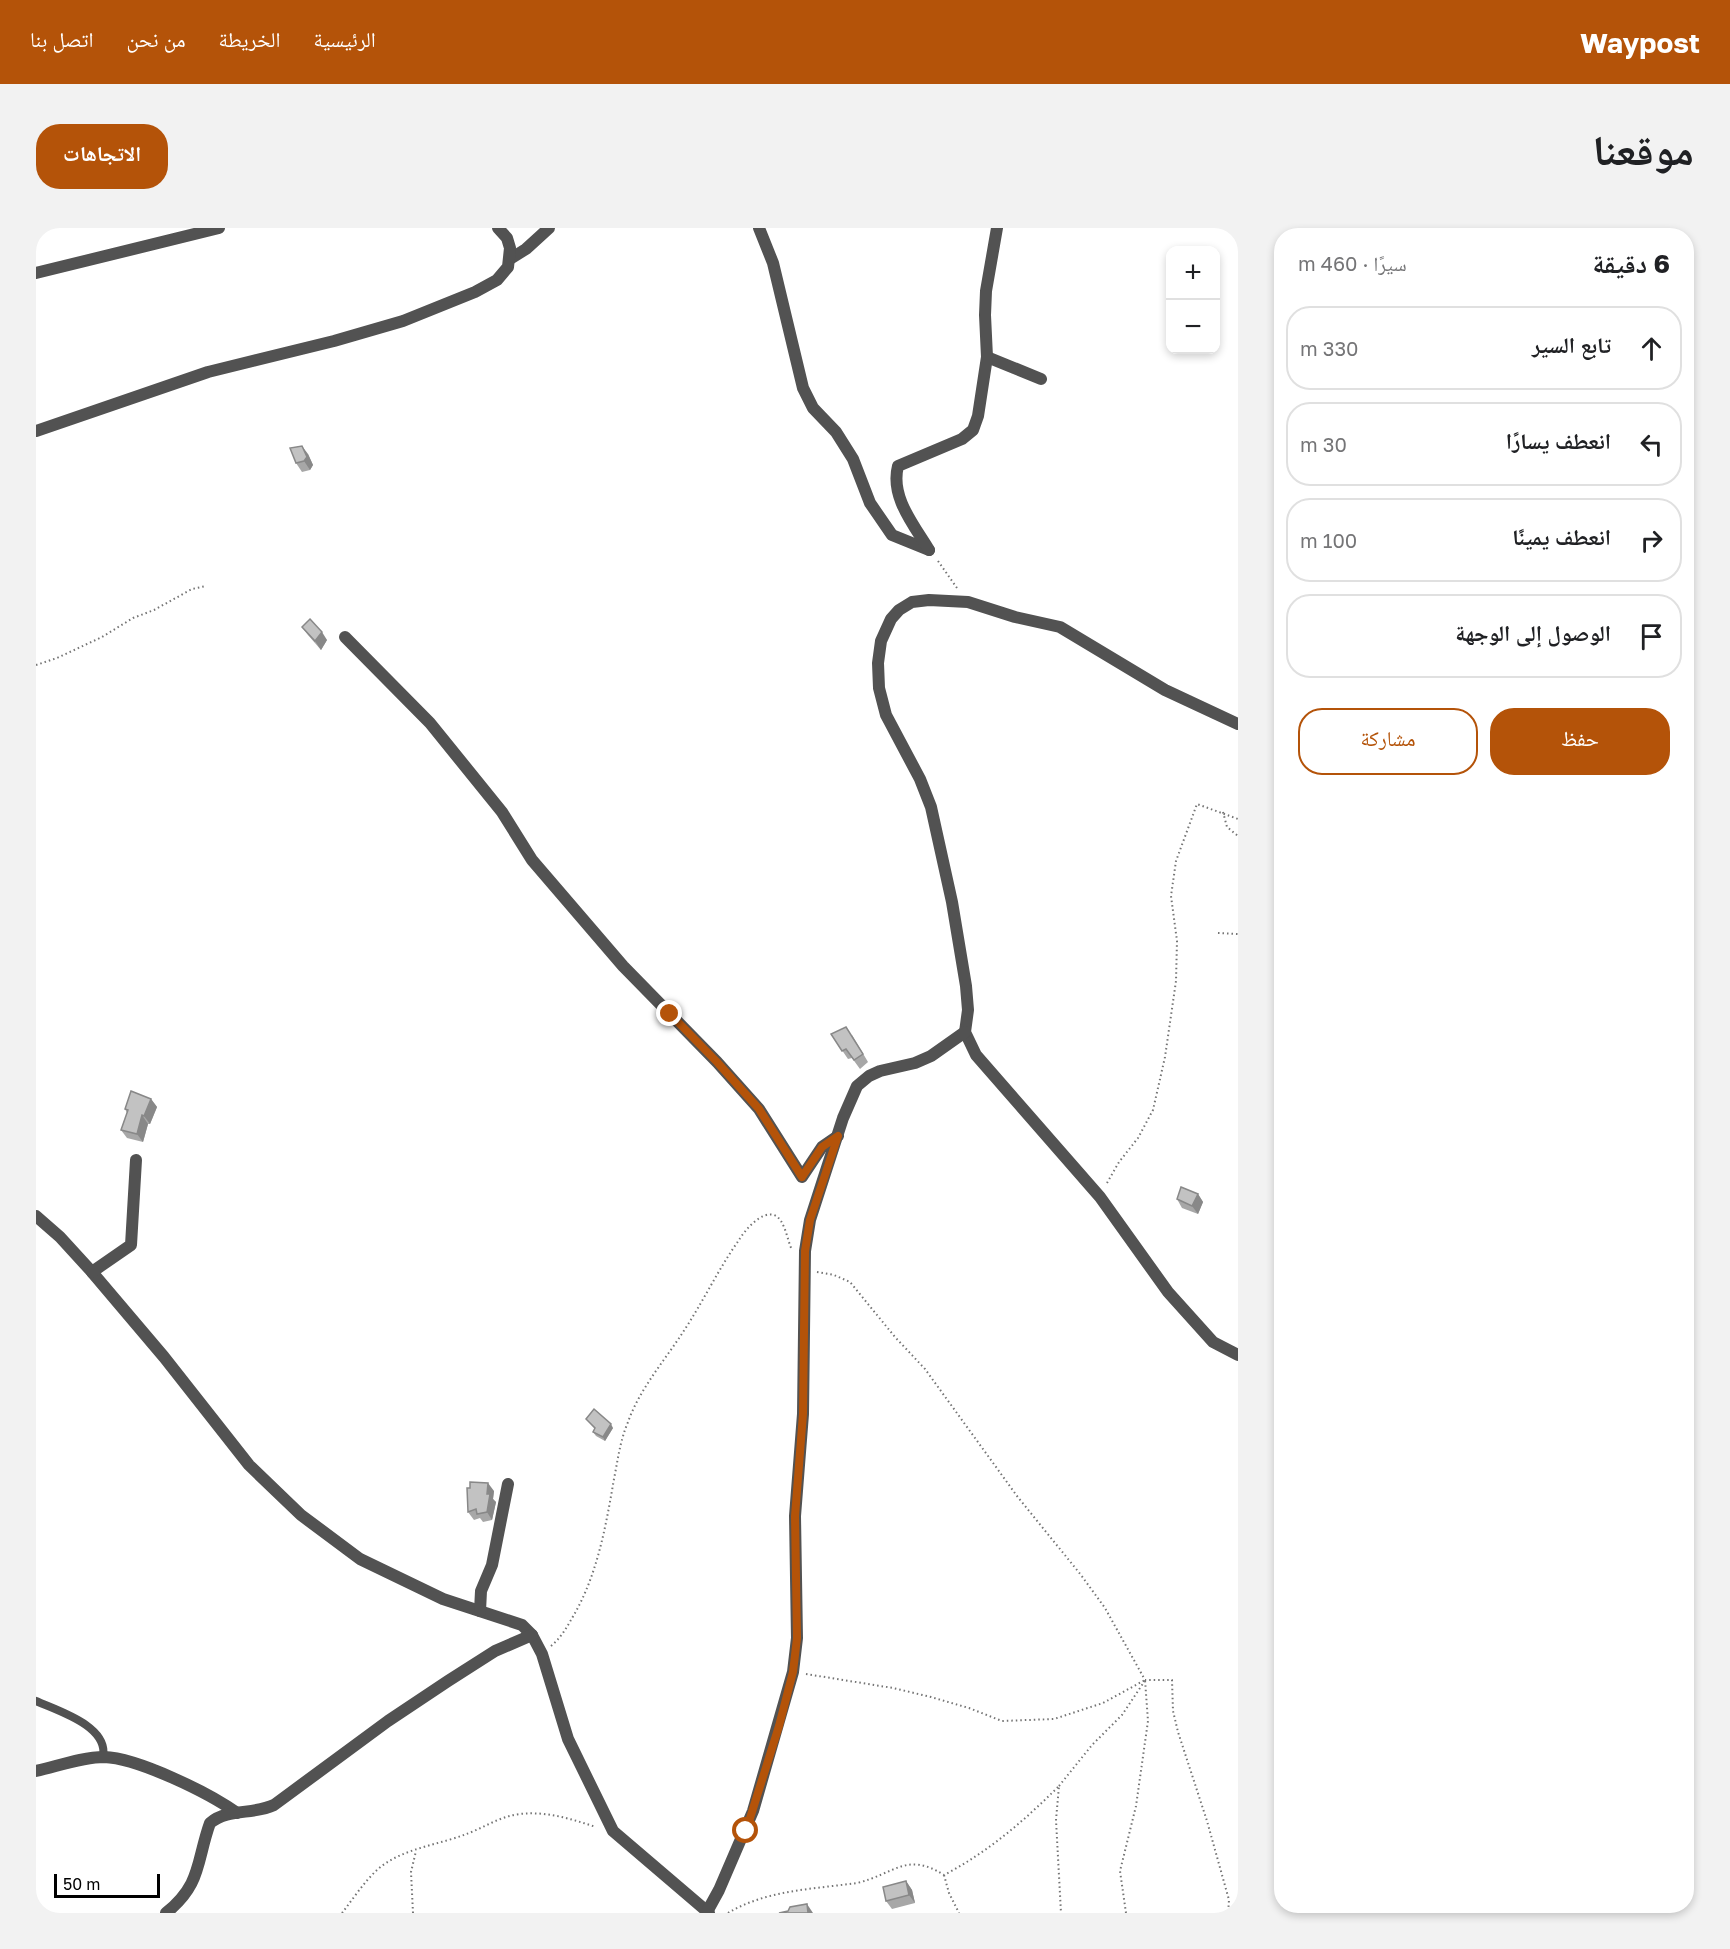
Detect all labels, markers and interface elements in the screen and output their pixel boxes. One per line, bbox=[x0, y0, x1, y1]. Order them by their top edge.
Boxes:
text: اتصل بنا bbox=[30, 26, 93, 52]
text: من نحن bbox=[126, 26, 186, 52]
text: الخريطة bbox=[219, 26, 280, 52]
text: الرئيسية bbox=[313, 26, 376, 52]
text: Waypost bbox=[1580, 26, 1700, 59]
button: الاتجاهات bbox=[36, 124, 168, 189]
text: موقعنا bbox=[1593, 124, 1694, 174]
map controls bbox=[1166, 246, 1220, 354]
button: + bbox=[1166, 246, 1220, 300]
text: 6 دقيقة bbox=[1592, 248, 1670, 279]
text: سيرًا · 460 m bbox=[1298, 251, 1407, 275]
button: − bbox=[1166, 300, 1220, 354]
text: تابع السير bbox=[1532, 331, 1611, 358]
icon: ahead bbox=[1635, 332, 1668, 365]
text: 330 m bbox=[1300, 336, 1359, 360]
text: انعطف يسارًا bbox=[1506, 427, 1611, 454]
icon: left bbox=[1635, 428, 1668, 461]
text: 30 m bbox=[1300, 432, 1347, 456]
text: انعطف يمينًا bbox=[1512, 523, 1611, 550]
icon: right bbox=[1635, 524, 1668, 557]
text: 100 m bbox=[1300, 528, 1357, 552]
text: الوصول إلى الوجهة bbox=[1455, 619, 1611, 646]
icon: arrive bbox=[1635, 620, 1668, 653]
button: مشاركة bbox=[1298, 708, 1478, 775]
button: حفظ bbox=[1490, 708, 1670, 775]
route end bbox=[656, 1000, 682, 1026]
route start bbox=[732, 1817, 758, 1843]
scale bar bbox=[54, 1871, 160, 1898]
text: 50 m bbox=[63, 1874, 100, 1894]

